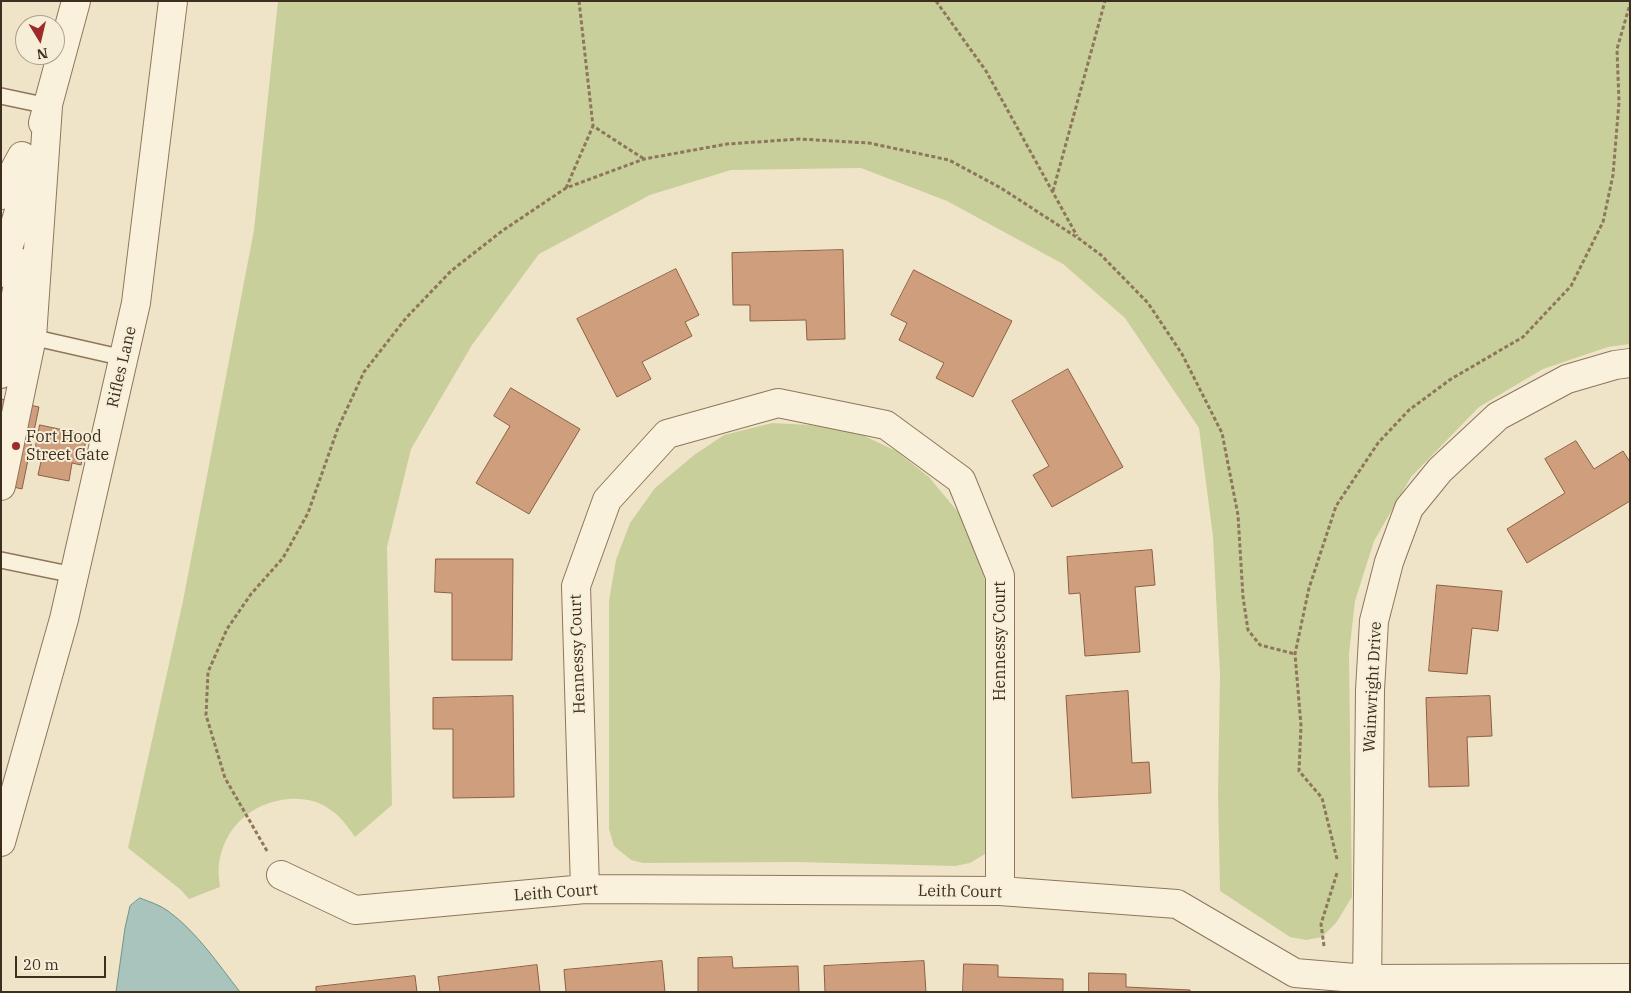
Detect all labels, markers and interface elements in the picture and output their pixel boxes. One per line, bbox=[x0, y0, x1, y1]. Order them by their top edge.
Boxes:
north arrow bbox=[15, 15, 65, 65]
text: N bbox=[35, 44, 49, 64]
street label: Rifles Lane bbox=[103, 324, 141, 410]
place label: Fort Hood Street Gate bbox=[26, 427, 109, 465]
marker: Fort Hood Street Gate bbox=[10, 440, 22, 452]
street label: Hennessy Court bbox=[990, 581, 1010, 701]
street label: Hennessy Court bbox=[566, 594, 590, 714]
street label: Wainwright Drive bbox=[1360, 621, 1386, 753]
street label: Leith Court bbox=[513, 880, 599, 906]
street label: Leith Court bbox=[918, 882, 1002, 902]
scale bar bbox=[18, 946, 109, 978]
text: 20 m bbox=[23, 955, 59, 974]

